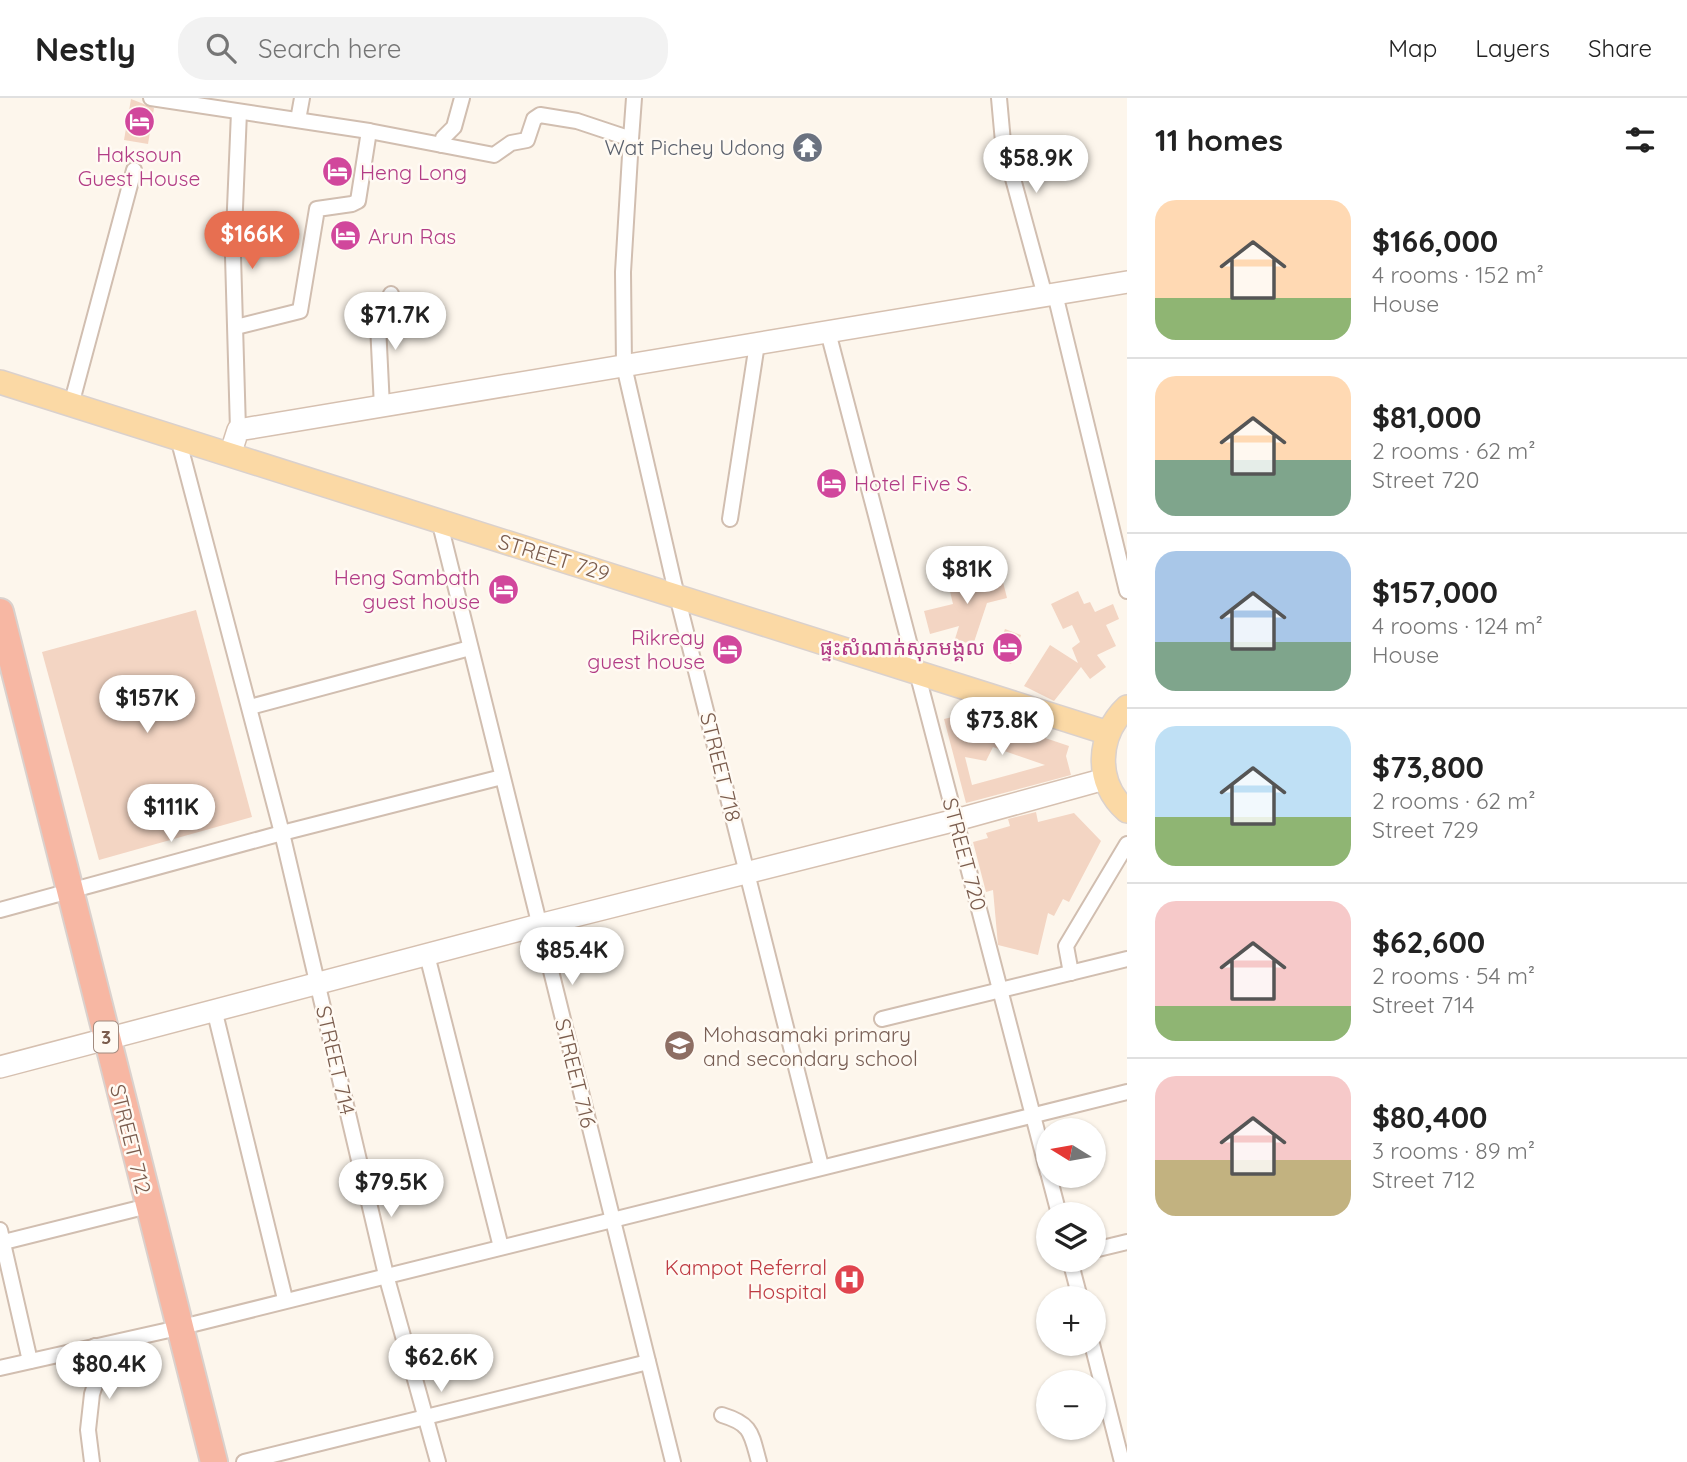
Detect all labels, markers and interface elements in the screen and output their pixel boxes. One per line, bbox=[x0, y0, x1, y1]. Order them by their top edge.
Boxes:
search box bbox=[178, 17, 668, 80]
text: Nestly bbox=[35, 28, 136, 69]
icon: search bbox=[202, 29, 240, 67]
text: Search here bbox=[258, 32, 401, 65]
text: Map bbox=[1388, 33, 1437, 63]
text: Layers bbox=[1475, 33, 1550, 63]
text: Share bbox=[1588, 33, 1652, 63]
hotel icon: Haksoun Guest House bbox=[122, 105, 156, 139]
text: 11 homes bbox=[1155, 121, 1283, 159]
icon: filters bbox=[1621, 121, 1659, 159]
temple icon: Wat Pichey Udong bbox=[791, 130, 825, 164]
place label: Wat Pichey Udong bbox=[604, 134, 785, 160]
pin: $58.9K bbox=[979, 136, 1093, 195]
place label: Haksoun Guest House bbox=[78, 141, 200, 191]
text: $58.9K bbox=[999, 143, 1073, 172]
hotel icon: Heng Long bbox=[320, 155, 354, 189]
place label: Heng Long bbox=[360, 159, 467, 185]
pin: $166K bbox=[203, 212, 301, 271]
text: $166K bbox=[220, 219, 284, 248]
hotel icon: Arun Ras bbox=[328, 219, 362, 253]
text: $166,000 bbox=[1372, 222, 1498, 260]
place label: Arun Ras bbox=[368, 223, 456, 249]
icon: home bbox=[1211, 228, 1295, 312]
text: 4 rooms · 152 m² bbox=[1372, 260, 1544, 289]
text: House bbox=[1372, 289, 1439, 318]
pin: $71.7K bbox=[338, 292, 452, 352]
text: $71.7K bbox=[360, 300, 430, 329]
text: $81,000 bbox=[1372, 398, 1482, 436]
icon: home bbox=[1211, 404, 1295, 488]
text: 2 rooms · 62 m² bbox=[1372, 436, 1536, 465]
text: Street 720 bbox=[1372, 465, 1479, 494]
hotel icon: Hotel Five S. bbox=[814, 466, 848, 500]
place label: Hotel Five S. bbox=[854, 470, 972, 496]
street label: STREET 729 bbox=[495, 528, 613, 586]
pin: $81K bbox=[926, 546, 1008, 606]
text: $81K bbox=[942, 554, 992, 583]
place label: Heng Sambath guest house bbox=[334, 564, 480, 614]
hotel icon: Heng Sambath guest house bbox=[486, 572, 520, 606]
text: $157,000 bbox=[1372, 573, 1498, 611]
icon: home bbox=[1211, 579, 1295, 663]
text: 4 rooms · 124 m² bbox=[1372, 611, 1543, 640]
place label: Rikreay guest house bbox=[587, 624, 705, 674]
hotel icon: ផ្ទះសំណាក់សុភមង្គល bbox=[991, 630, 1025, 664]
hotel icon: Rikreay guest house bbox=[711, 632, 745, 666]
place label: ផ្ទះសំណាក់សុភមង្គល bbox=[820, 634, 985, 662]
text: House bbox=[1372, 640, 1439, 669]
pin: $157K bbox=[98, 676, 196, 735]
text: $157K bbox=[115, 683, 179, 712]
pin: $73.8K bbox=[945, 698, 1059, 757]
text: $73.8K bbox=[966, 705, 1038, 734]
street label: STREET 718 bbox=[695, 710, 747, 824]
text: $73,800 bbox=[1372, 748, 1484, 786]
icon: home bbox=[1211, 754, 1295, 838]
pin: $111K bbox=[122, 784, 220, 844]
text: 2 rooms · 62 m² bbox=[1372, 786, 1536, 815]
text: $111K bbox=[143, 792, 199, 821]
street label: STREET 720 bbox=[937, 795, 993, 913]
text: Street 729 bbox=[1372, 815, 1479, 844]
text: $62,600 bbox=[1372, 923, 1485, 961]
pin: $85.4K bbox=[515, 928, 629, 987]
icon: home bbox=[1211, 929, 1295, 1013]
text: $85.4K bbox=[536, 935, 608, 964]
text: 2 rooms · 54 m² bbox=[1372, 961, 1535, 990]
text: Street 714 bbox=[1372, 990, 1474, 1019]
street label: STREET 714 bbox=[311, 1003, 361, 1117]
street label: STREET 716 bbox=[550, 1016, 602, 1130]
road number: 3 bbox=[94, 1021, 118, 1052]
place label: Mohasamaki primary and secondary school bbox=[703, 1021, 918, 1071]
school or university icon: Mohasamaki primary and secondary school bbox=[663, 1029, 697, 1063]
street label: STREET 712 bbox=[105, 1082, 157, 1196]
text: $80,400 bbox=[1372, 1098, 1488, 1136]
icon: home bbox=[1211, 1104, 1295, 1188]
north arrow bbox=[1036, 1118, 1106, 1188]
map controls bbox=[1036, 1118, 1106, 1440]
text: 3 rooms · 89 m² bbox=[1372, 1136, 1535, 1165]
pin: $79.5K bbox=[334, 1160, 448, 1219]
text: Street 712 bbox=[1372, 1165, 1475, 1194]
text: $79.5K bbox=[355, 1167, 427, 1196]
button: layers bbox=[1036, 1202, 1106, 1272]
place label: Kampot Referral Hospital bbox=[665, 1254, 827, 1304]
hospital icon: Kampot Referral Hospital bbox=[833, 1262, 867, 1296]
button: + bbox=[1036, 1286, 1106, 1356]
pin: $62.6K bbox=[384, 1334, 498, 1394]
pin: $80.4K bbox=[52, 1342, 166, 1401]
text: $62.6K bbox=[404, 1342, 478, 1371]
text: $80.4K bbox=[72, 1349, 146, 1378]
button: − bbox=[1036, 1370, 1106, 1440]

